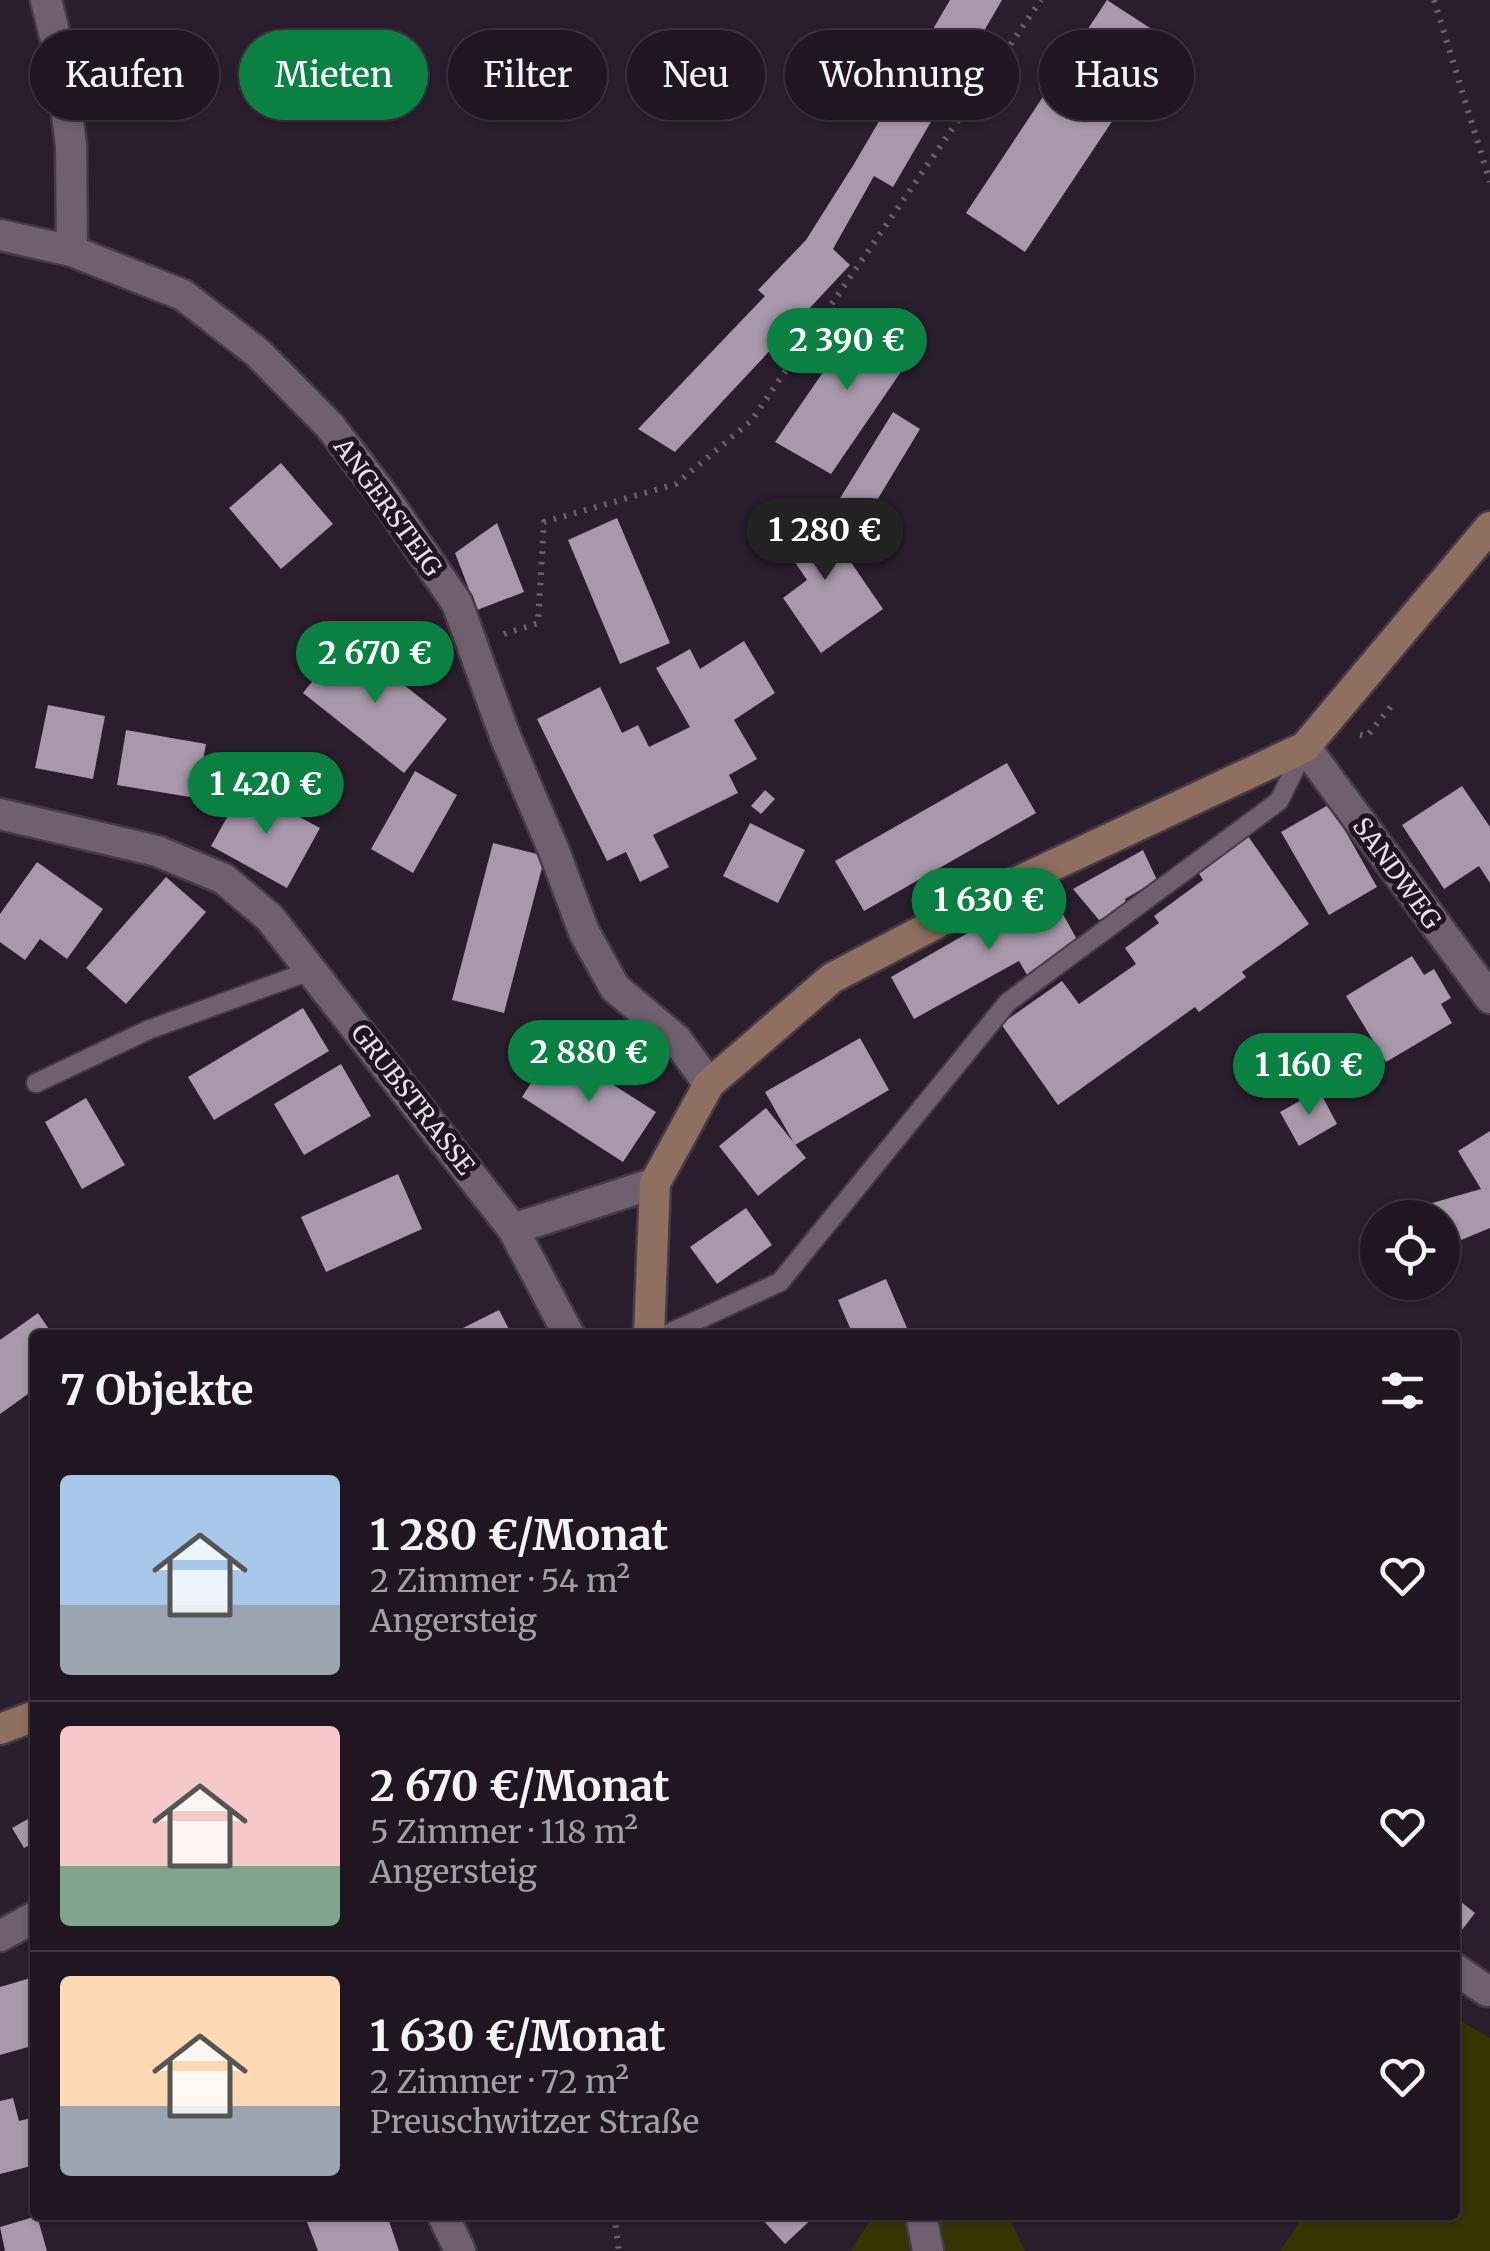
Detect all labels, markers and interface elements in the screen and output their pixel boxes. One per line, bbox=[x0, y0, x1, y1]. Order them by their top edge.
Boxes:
chip: Kaufen bbox=[30, 30, 219, 120]
chip: Mieten bbox=[239, 30, 428, 120]
chip: Filter bbox=[448, 30, 607, 120]
chip: Neu bbox=[627, 30, 765, 120]
chip: Wohnung bbox=[785, 30, 1019, 120]
chip: Haus bbox=[1039, 30, 1194, 120]
pin: 2 390 € bbox=[755, 308, 939, 393]
text: 2 390 € bbox=[789, 320, 905, 360]
street label: ANGERSTEIG bbox=[327, 431, 449, 582]
pin: 1 280 € bbox=[733, 498, 917, 583]
text: 1 280 € bbox=[768, 510, 882, 550]
pin: 2 670 € bbox=[283, 621, 467, 706]
text: 2 670 € bbox=[318, 633, 432, 673]
pin: 1 420 € bbox=[174, 752, 358, 837]
text: 1 420 € bbox=[210, 764, 322, 804]
street label: SANDWEG bbox=[1346, 811, 1448, 935]
pin: 1 630 € bbox=[897, 868, 1081, 953]
text: 1 630 € bbox=[934, 880, 1044, 920]
street label: GRUBSTRASSE bbox=[344, 1017, 482, 1181]
pin: 2 880 € bbox=[497, 1020, 681, 1105]
text: 2 880 € bbox=[530, 1032, 648, 1072]
pin: 1 160 € bbox=[1217, 1033, 1401, 1118]
text: 1 160 € bbox=[1255, 1045, 1363, 1085]
map controls bbox=[1360, 1200, 1460, 1300]
button: locate bbox=[1360, 1200, 1460, 1300]
icon: filters bbox=[1375, 1363, 1430, 1418]
text: 7 Objekte bbox=[60, 1364, 254, 1416]
text: 1 280 €/Monat bbox=[370, 1509, 668, 1561]
icon: home bbox=[140, 1515, 260, 1635]
icon: heart bbox=[1375, 1548, 1430, 1603]
text: 2 Zimmer · 54 m² bbox=[370, 1561, 630, 1601]
text: Angersteig bbox=[370, 1601, 537, 1641]
text: 2 670 €/Monat bbox=[370, 1760, 670, 1812]
icon: home bbox=[140, 1766, 260, 1886]
icon: heart bbox=[1375, 1799, 1430, 1854]
text: 5 Zimmer · 118 m² bbox=[370, 1812, 638, 1852]
text: Angersteig bbox=[370, 1852, 537, 1892]
text: 1 630 €/Monat bbox=[370, 2010, 666, 2062]
icon: home bbox=[140, 2016, 260, 2136]
icon: heart bbox=[1375, 2049, 1430, 2104]
text: 2 Zimmer · 72 m² bbox=[370, 2062, 629, 2102]
text: Preuschwitzer Straße bbox=[370, 2102, 699, 2142]

